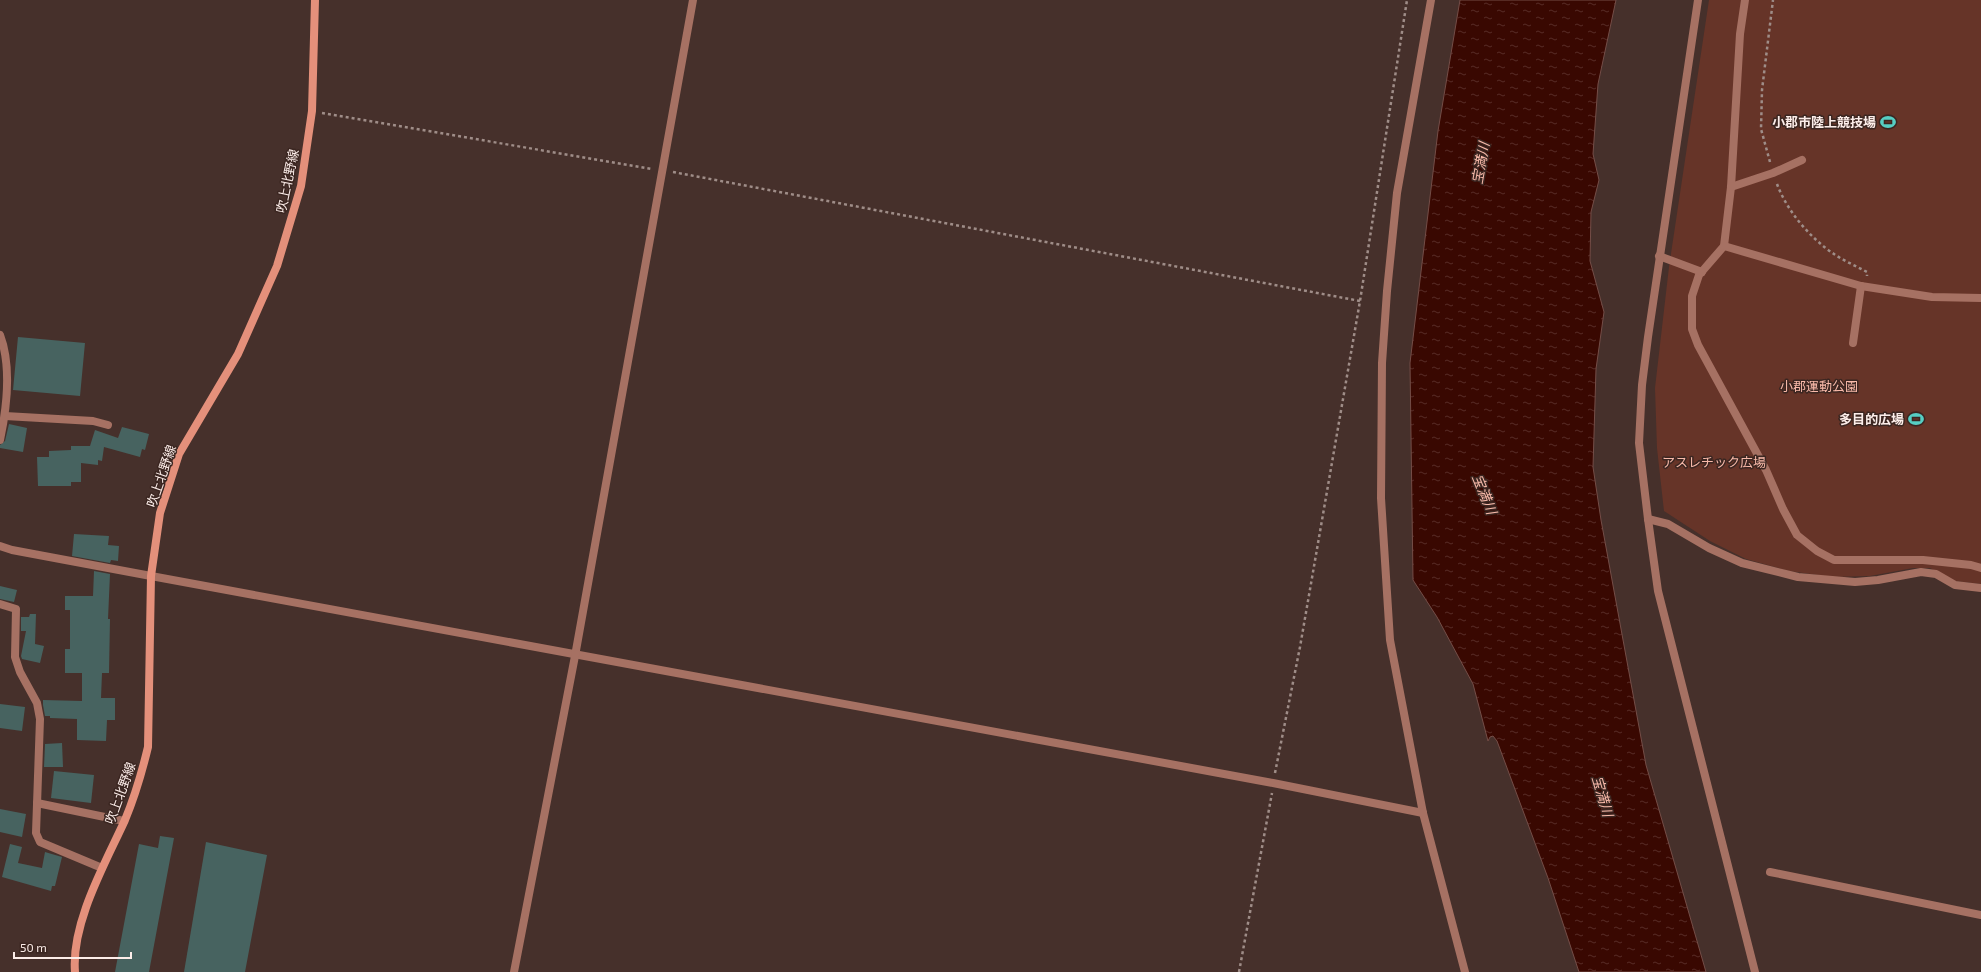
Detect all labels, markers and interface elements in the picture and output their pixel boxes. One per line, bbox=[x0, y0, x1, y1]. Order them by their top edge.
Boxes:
sports icon: 小郡市陸上競技場 bbox=[1879, 113, 1897, 131]
place label: 小郡市陸上競技場 bbox=[1772, 114, 1876, 130]
water label: 宝満川 bbox=[1468, 139, 1492, 185]
street label: 吹上北野線 bbox=[272, 148, 302, 214]
park label: 小郡運動公園 bbox=[1780, 378, 1858, 394]
sports icon: 多目的広場 bbox=[1907, 410, 1925, 428]
place label: 多目的広場 bbox=[1839, 411, 1904, 427]
street label: 吹上北野線 bbox=[143, 443, 179, 509]
park label: アスレチック広場 bbox=[1662, 454, 1766, 470]
water label: 宝満川 bbox=[1469, 471, 1501, 519]
street label: 吹上北野線 bbox=[101, 760, 139, 826]
water label: 宝満川 bbox=[1589, 773, 1618, 820]
scale bar bbox=[14, 934, 131, 960]
text: 50 m bbox=[20, 940, 47, 954]

